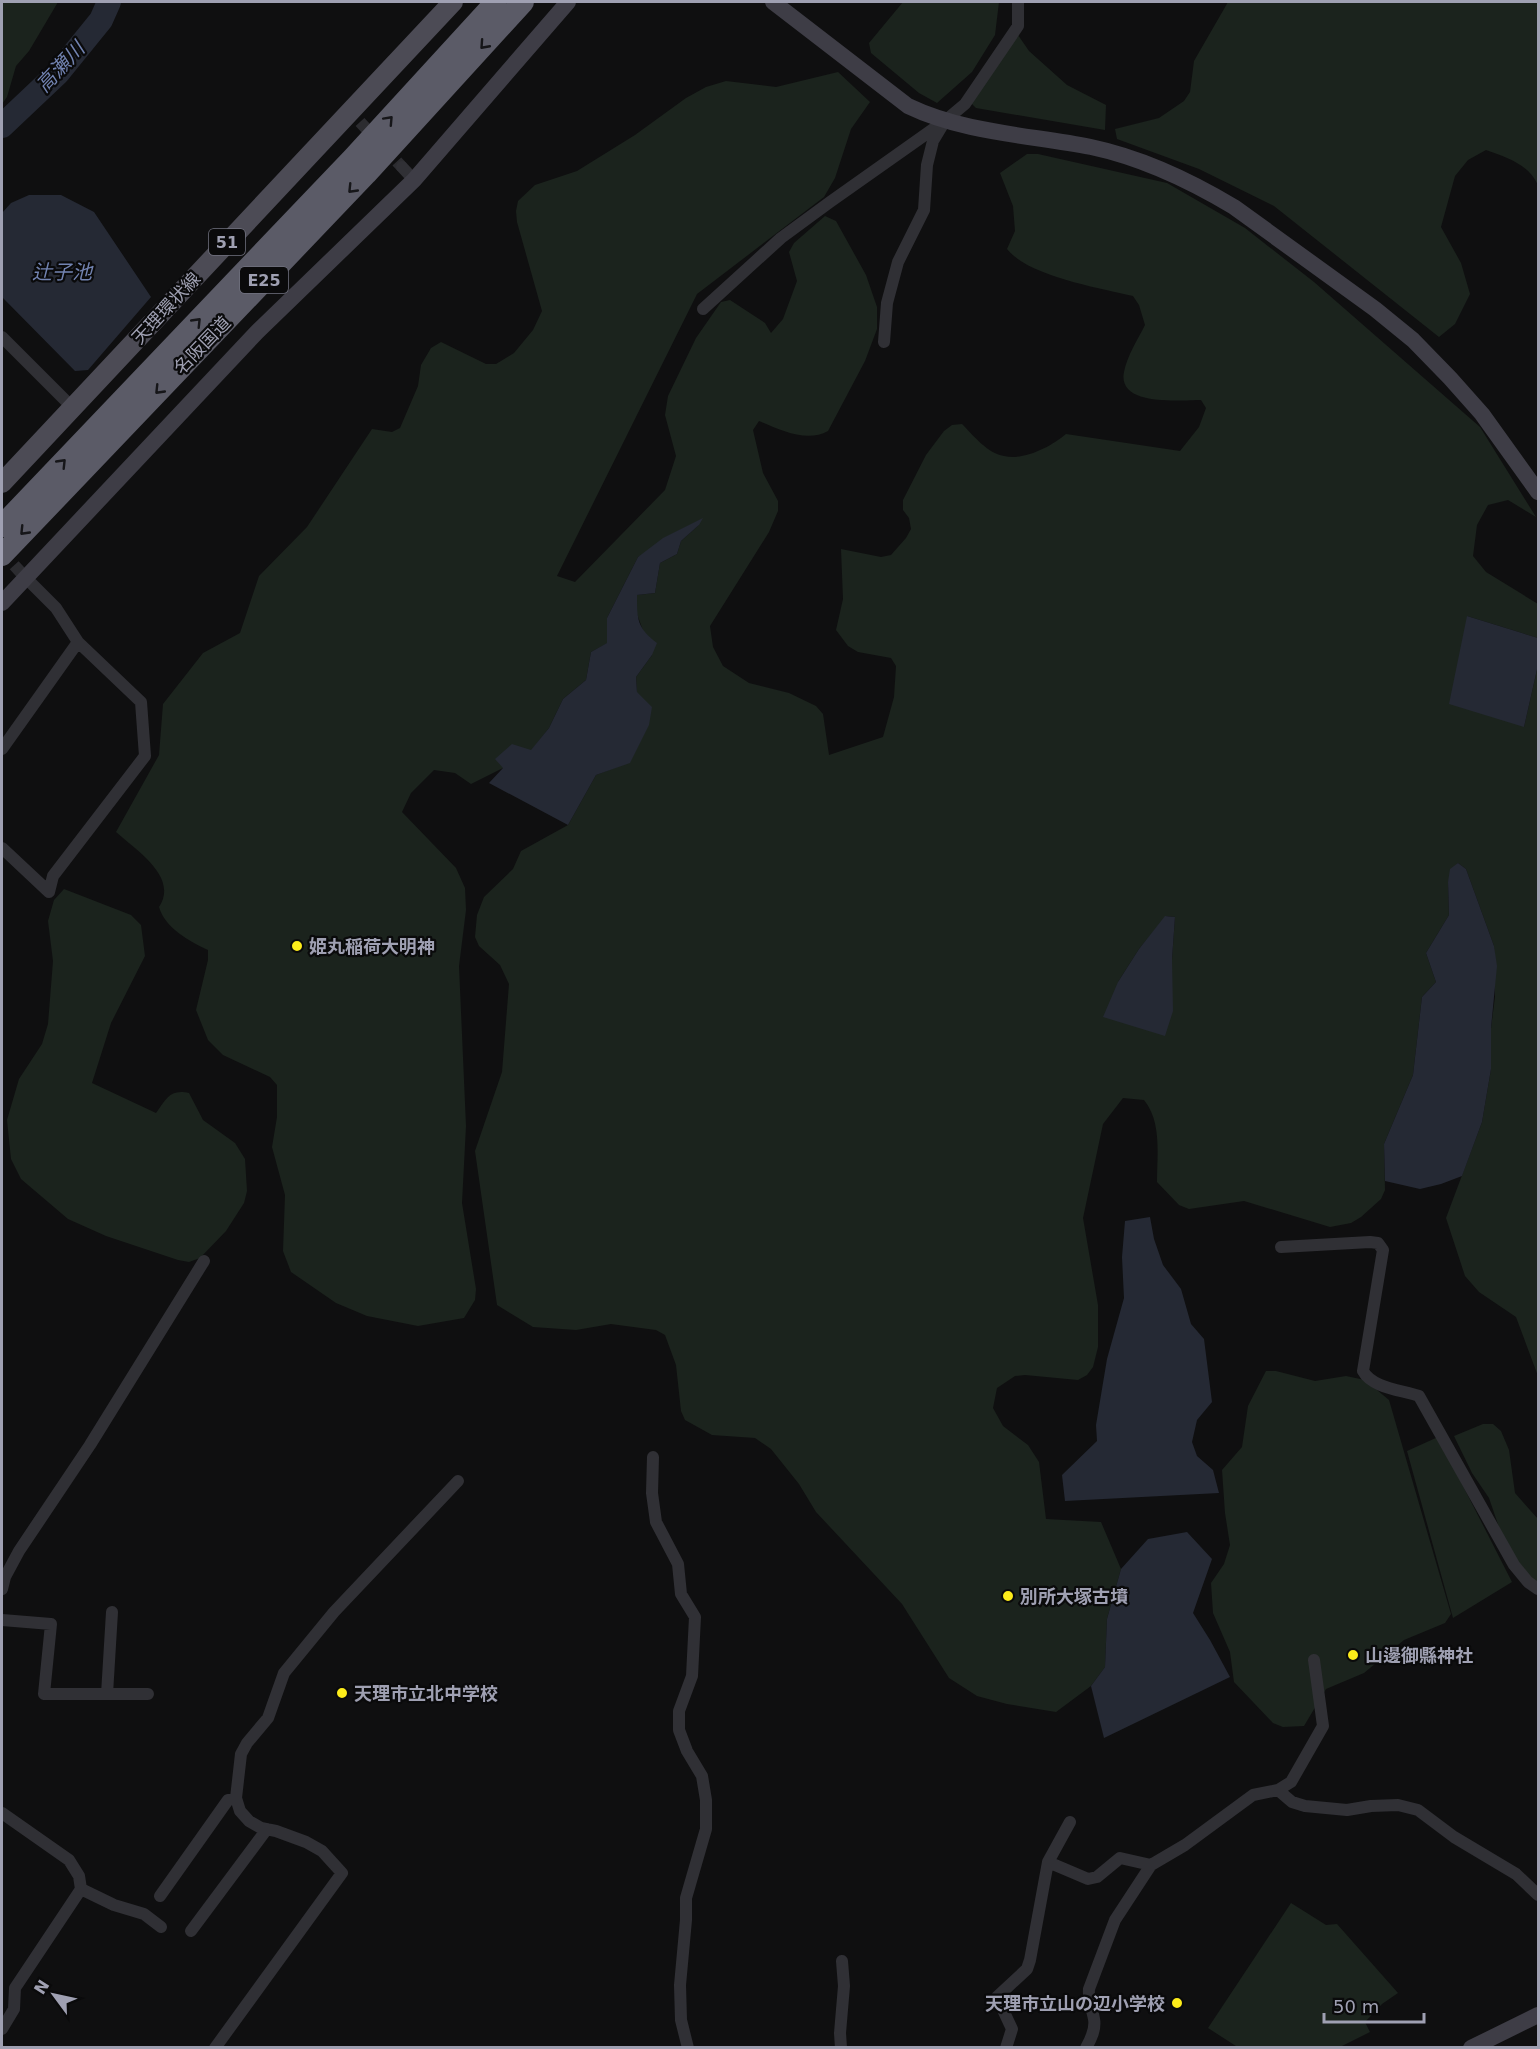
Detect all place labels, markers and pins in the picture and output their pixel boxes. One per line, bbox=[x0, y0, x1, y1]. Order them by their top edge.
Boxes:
place label: 姫丸稲荷大明神 bbox=[309, 936, 435, 957]
marker: 姫丸稲荷大明神 bbox=[290, 939, 304, 953]
place label: 別所大塚古墳 bbox=[1020, 1586, 1128, 1607]
marker: 別所大塚古墳 bbox=[1001, 1589, 1015, 1603]
place label: 山邊御縣神社 bbox=[1365, 1645, 1473, 1666]
marker: 山邊御縣神社 bbox=[1346, 1648, 1360, 1662]
place label: 天理市立北中学校 bbox=[354, 1683, 498, 1704]
marker: 天理市立北中学校 bbox=[335, 1686, 349, 1700]
place label: 天理市立山の辺小学校 bbox=[985, 1993, 1165, 2014]
marker: 天理市立山の辺小学校 bbox=[1170, 1996, 1184, 2010]

